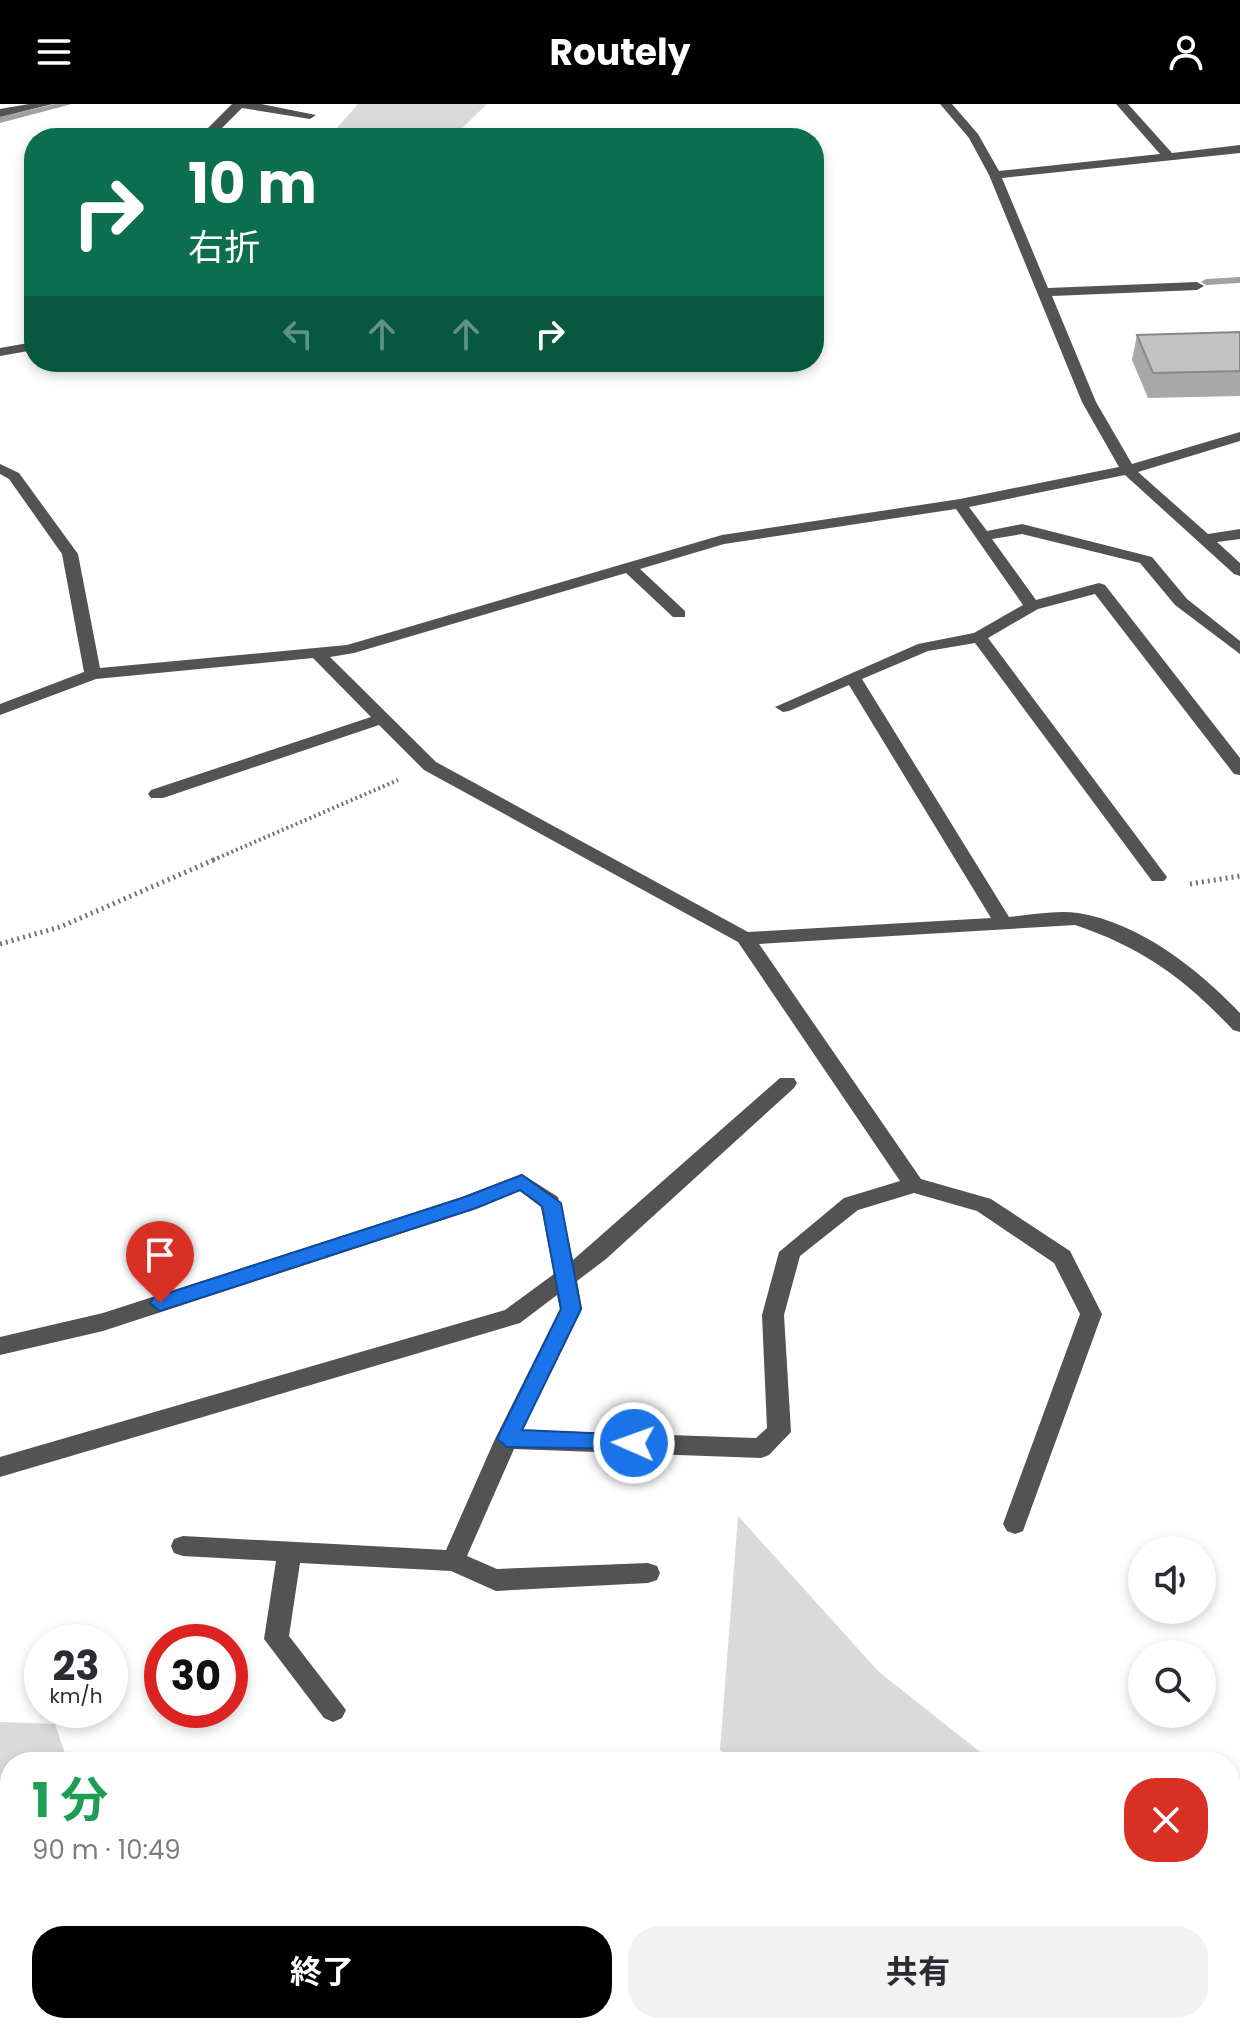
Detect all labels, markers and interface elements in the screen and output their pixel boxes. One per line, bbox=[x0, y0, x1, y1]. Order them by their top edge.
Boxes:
text: Routely bbox=[550, 27, 690, 78]
icon: menu bbox=[32, 30, 76, 74]
icon: person bbox=[1164, 30, 1208, 74]
text: 10 m bbox=[188, 144, 317, 223]
icon: right bbox=[56, 160, 160, 264]
text: 右折 bbox=[188, 222, 260, 273]
icon: left bbox=[276, 312, 320, 356]
icon: ahead bbox=[360, 312, 404, 356]
icon: ahead bbox=[444, 312, 488, 356]
icon: right bbox=[528, 312, 572, 356]
pin bbox=[126, 1221, 194, 1303]
icon: arrive bbox=[138, 1233, 182, 1277]
position arrow bbox=[592, 1401, 676, 1485]
map controls bbox=[1128, 1536, 1216, 1728]
button: sound bbox=[1128, 1536, 1216, 1624]
speed limit sign: 30 bbox=[144, 1624, 248, 1728]
text: 23 bbox=[52, 1638, 100, 1694]
button: search bbox=[1128, 1640, 1216, 1728]
text: km/h bbox=[49, 1682, 103, 1710]
text: 1 分 bbox=[32, 1767, 108, 1834]
button: close bbox=[1124, 1778, 1208, 1862]
text: 90 m · 10:49 bbox=[32, 1832, 181, 1868]
button: 終了 bbox=[32, 1926, 612, 2018]
button: 共有 bbox=[628, 1926, 1208, 2018]

